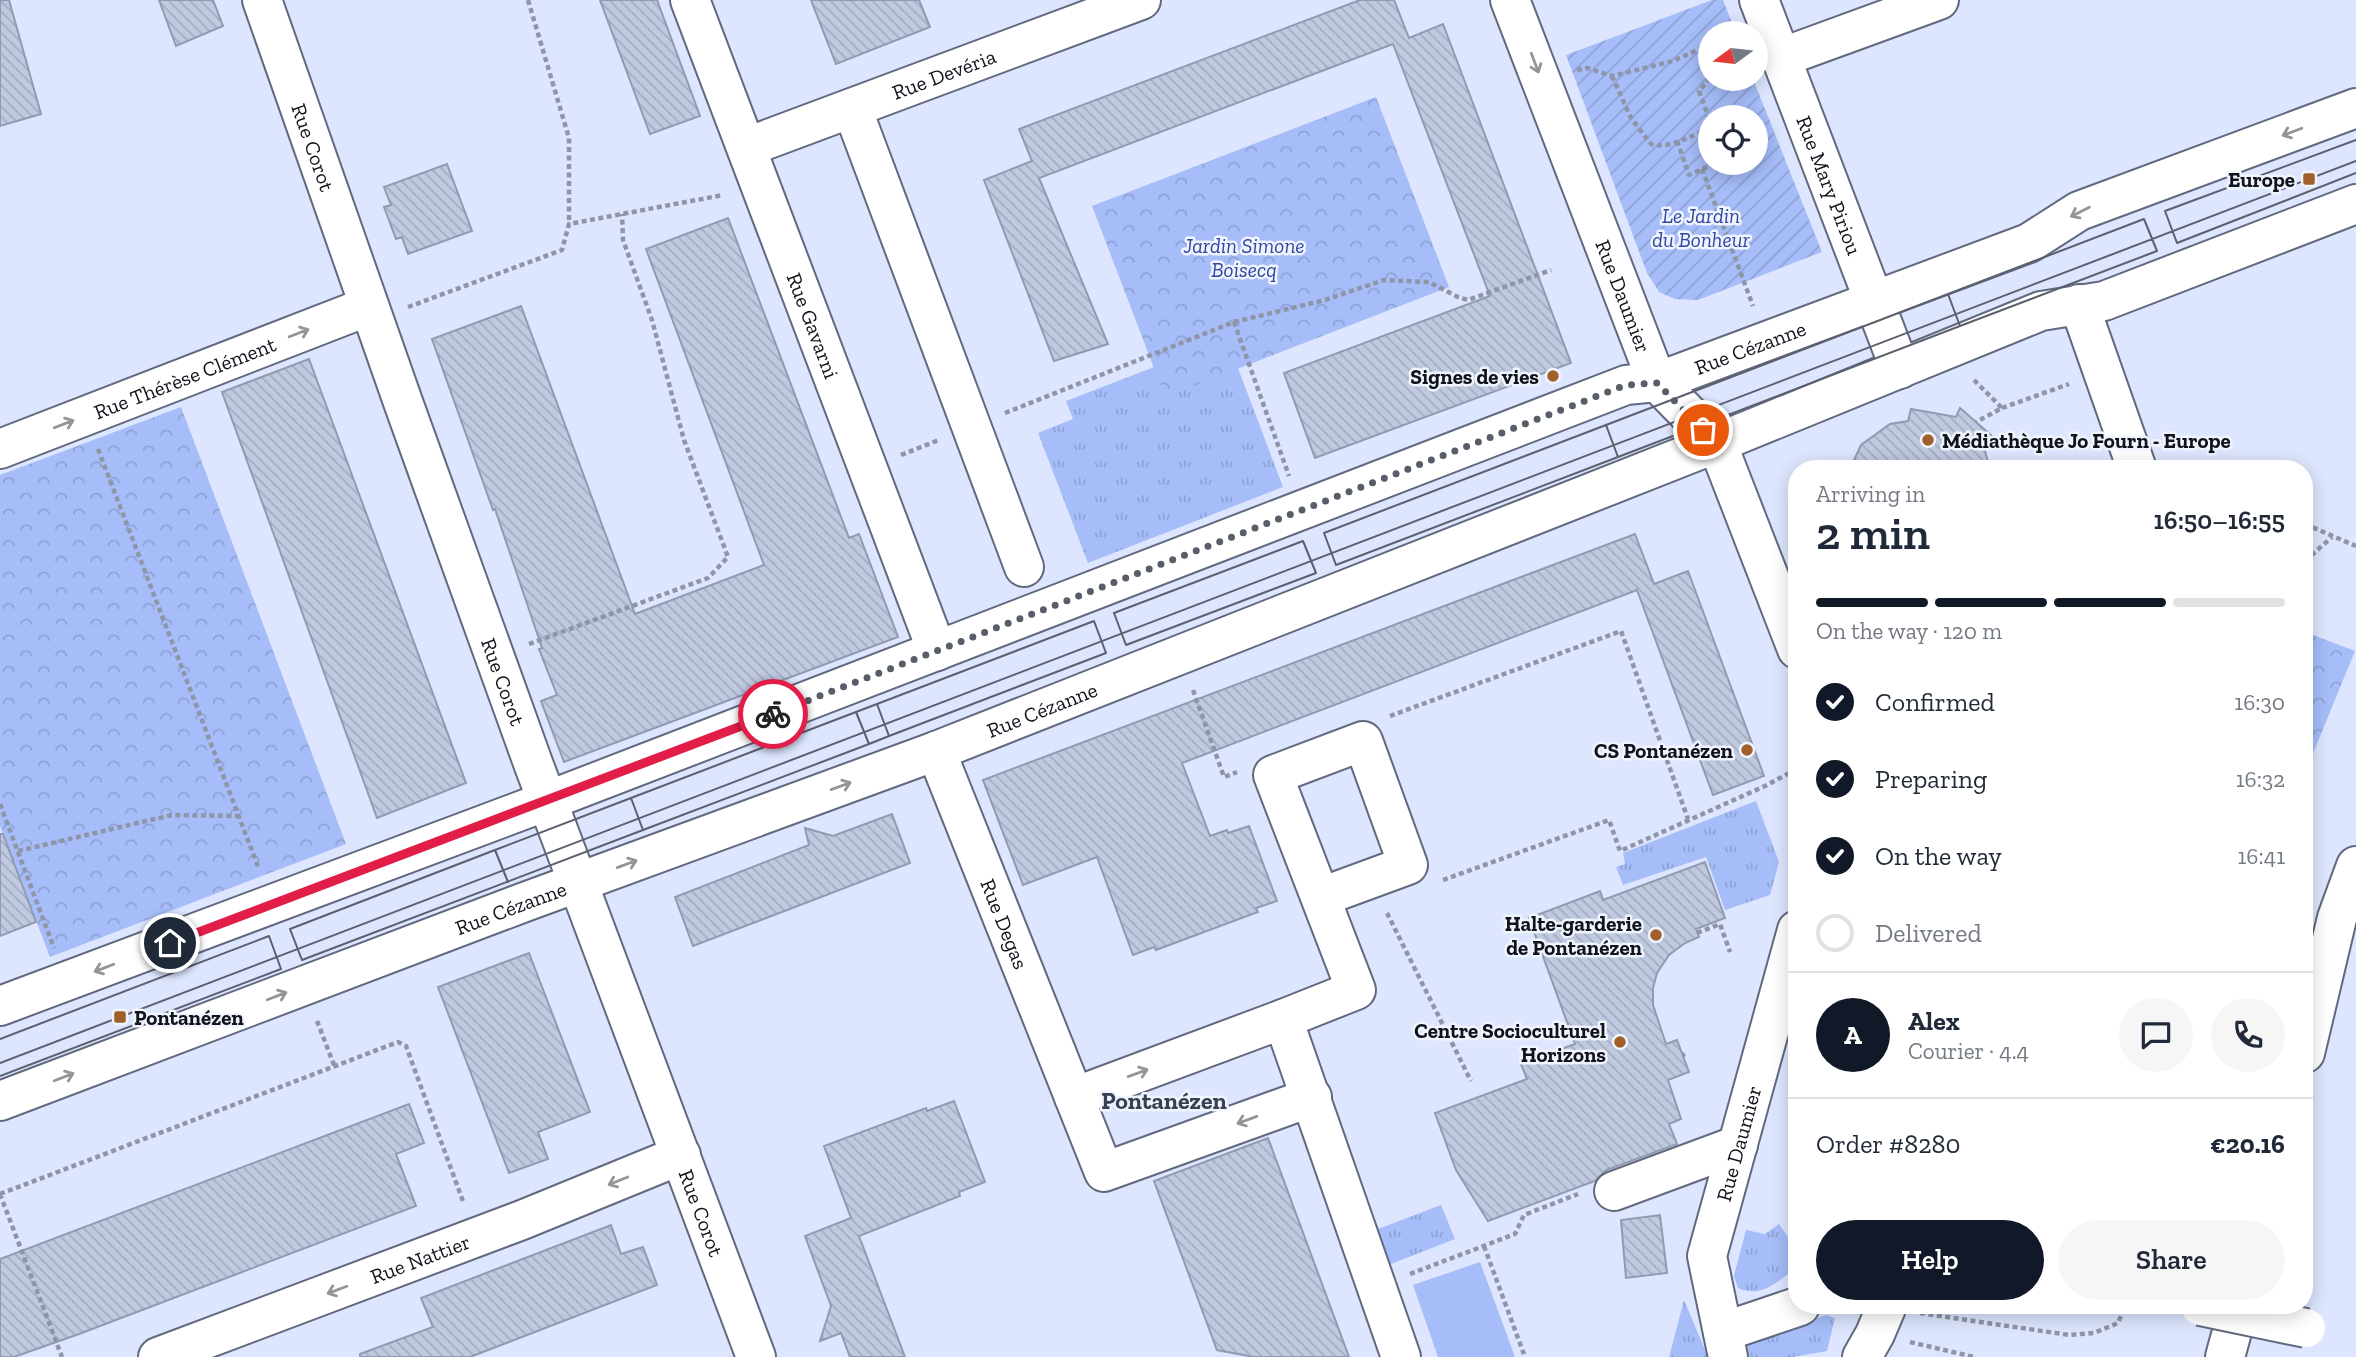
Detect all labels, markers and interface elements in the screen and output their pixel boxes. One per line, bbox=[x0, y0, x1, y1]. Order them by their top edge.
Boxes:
north arrow bbox=[1698, 21, 1768, 91]
map controls bbox=[1698, 21, 1768, 175]
street label: Rue Devéria bbox=[888, 43, 999, 104]
one-way arrow bbox=[1530, 52, 1542, 74]
street label: Rue Corot bbox=[287, 100, 341, 195]
button: locate bbox=[1698, 105, 1768, 175]
street label: Rue Mary Piriou bbox=[1792, 112, 1868, 258]
one-way arrow bbox=[2282, 126, 2304, 139]
place label: Europe bbox=[2228, 167, 2295, 192]
marker: Europe bbox=[2301, 171, 2317, 187]
park label: Le Jardin du Bonheur bbox=[1652, 203, 1751, 252]
one-way arrow bbox=[2070, 206, 2090, 220]
park label: Jardin Simone Boisecq bbox=[1182, 233, 1305, 282]
street label: Rue Daumier bbox=[1591, 236, 1657, 356]
street label: Rue Gavarni bbox=[782, 269, 845, 382]
street label: Rue Cézanne bbox=[1691, 315, 1809, 379]
one-way arrow bbox=[287, 326, 309, 339]
street label: Rue Thérèse Clément bbox=[90, 331, 279, 424]
place label: Signes de vies bbox=[1410, 364, 1539, 389]
marker: Signes de vies bbox=[1545, 368, 1561, 384]
pin bbox=[1673, 400, 1733, 460]
icon: bag bbox=[1684, 411, 1722, 449]
one-way arrow bbox=[52, 417, 74, 429]
place label: Médiathèque Jo Fourn - Europe bbox=[1942, 428, 2231, 453]
marker: Médiathèque Jo Fourn - Europe bbox=[1920, 432, 1936, 448]
text: Arriving in bbox=[1816, 480, 1925, 508]
text: 16:50–16:55 bbox=[2153, 504, 2285, 536]
text: 2 min bbox=[1816, 506, 1930, 561]
text: On the way · 120 m bbox=[1816, 617, 2002, 645]
street label: Rue Corot bbox=[476, 634, 531, 729]
street label: Rue Cézanne bbox=[983, 676, 1101, 742]
courier bbox=[738, 679, 808, 749]
icon: check bbox=[1816, 683, 1854, 721]
text: Confirmed bbox=[1875, 686, 1995, 718]
text: 16:30 bbox=[2234, 688, 2285, 716]
icon: bike bbox=[754, 695, 792, 733]
place label: CS Pontanézen bbox=[1594, 738, 1734, 763]
marker: CS Pontanézen bbox=[1739, 742, 1755, 758]
icon: check bbox=[1816, 760, 1854, 798]
text: Preparing bbox=[1875, 763, 1987, 795]
text: 16:32 bbox=[2236, 765, 2285, 793]
one-way arrow bbox=[829, 779, 851, 791]
icon: check bbox=[1816, 837, 1854, 875]
text: On the way bbox=[1875, 840, 2002, 872]
text: 16:41 bbox=[2238, 842, 2285, 870]
one-way arrow bbox=[615, 857, 637, 870]
street label: Rue Cézanne bbox=[452, 875, 570, 940]
street label: Rue Degas bbox=[976, 875, 1034, 972]
place label: Halte-garderie de Pontanézen bbox=[1505, 911, 1643, 960]
pin bbox=[140, 913, 200, 973]
text: Delivered bbox=[1875, 917, 1982, 949]
icon: home bbox=[151, 924, 189, 962]
marker: Halte-garderie de Pontanézen bbox=[1648, 927, 1664, 943]
one-way arrow bbox=[93, 962, 115, 975]
one-way arrow bbox=[265, 989, 287, 1002]
button: chat bbox=[2119, 998, 2193, 1072]
button: phone bbox=[2211, 998, 2285, 1072]
place label: Pontanézen bbox=[134, 1005, 244, 1030]
text: Alex bbox=[1908, 1005, 1960, 1037]
marker: Pontanézen bbox=[112, 1009, 128, 1025]
place label: Centre Socioculturel Horizons bbox=[1414, 1018, 1606, 1067]
text: A bbox=[1844, 1019, 1862, 1051]
marker: Centre Socioculturel Horizons bbox=[1612, 1034, 1628, 1050]
text: Courier · 4.4 bbox=[1908, 1037, 2029, 1065]
one-way arrow bbox=[1126, 1066, 1148, 1078]
one-way arrow bbox=[52, 1070, 74, 1082]
street label: Rue Daumier bbox=[1710, 1083, 1766, 1204]
district label: Pontanézen bbox=[1101, 1086, 1227, 1115]
one-way arrow bbox=[1237, 1115, 1259, 1128]
text: Order #8280 bbox=[1816, 1128, 1960, 1160]
text: €20.16 bbox=[2210, 1128, 2285, 1160]
street label: Rue Corot bbox=[674, 1166, 730, 1260]
one-way arrow bbox=[608, 1176, 629, 1189]
button: Help bbox=[1816, 1220, 2044, 1300]
button: Share bbox=[2058, 1220, 2285, 1300]
street label: Rue Nattier bbox=[367, 1228, 473, 1289]
one-way arrow bbox=[327, 1284, 349, 1297]

